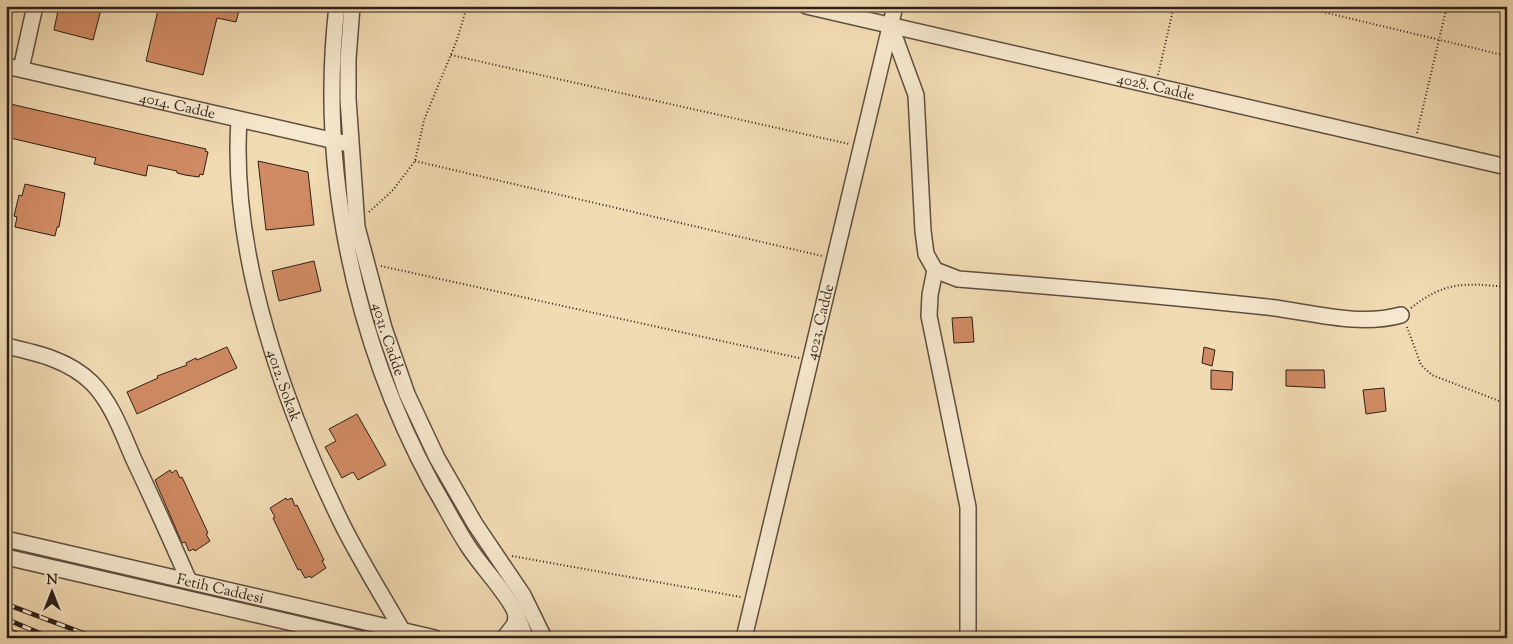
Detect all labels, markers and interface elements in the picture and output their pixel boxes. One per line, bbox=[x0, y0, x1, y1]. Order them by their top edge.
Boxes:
street label: 4028. Cadde bbox=[1115, 69, 1196, 107]
street label: 4014. Cadde bbox=[137, 88, 217, 125]
street label: 4023. Cadde bbox=[802, 282, 840, 362]
street label: 4031. Cadde bbox=[366, 301, 409, 379]
street label: 4012. Sokak bbox=[261, 347, 305, 425]
north arrow bbox=[28, 566, 78, 616]
street label: Fetih Caddesi bbox=[174, 570, 266, 610]
text: N bbox=[46, 571, 58, 591]

